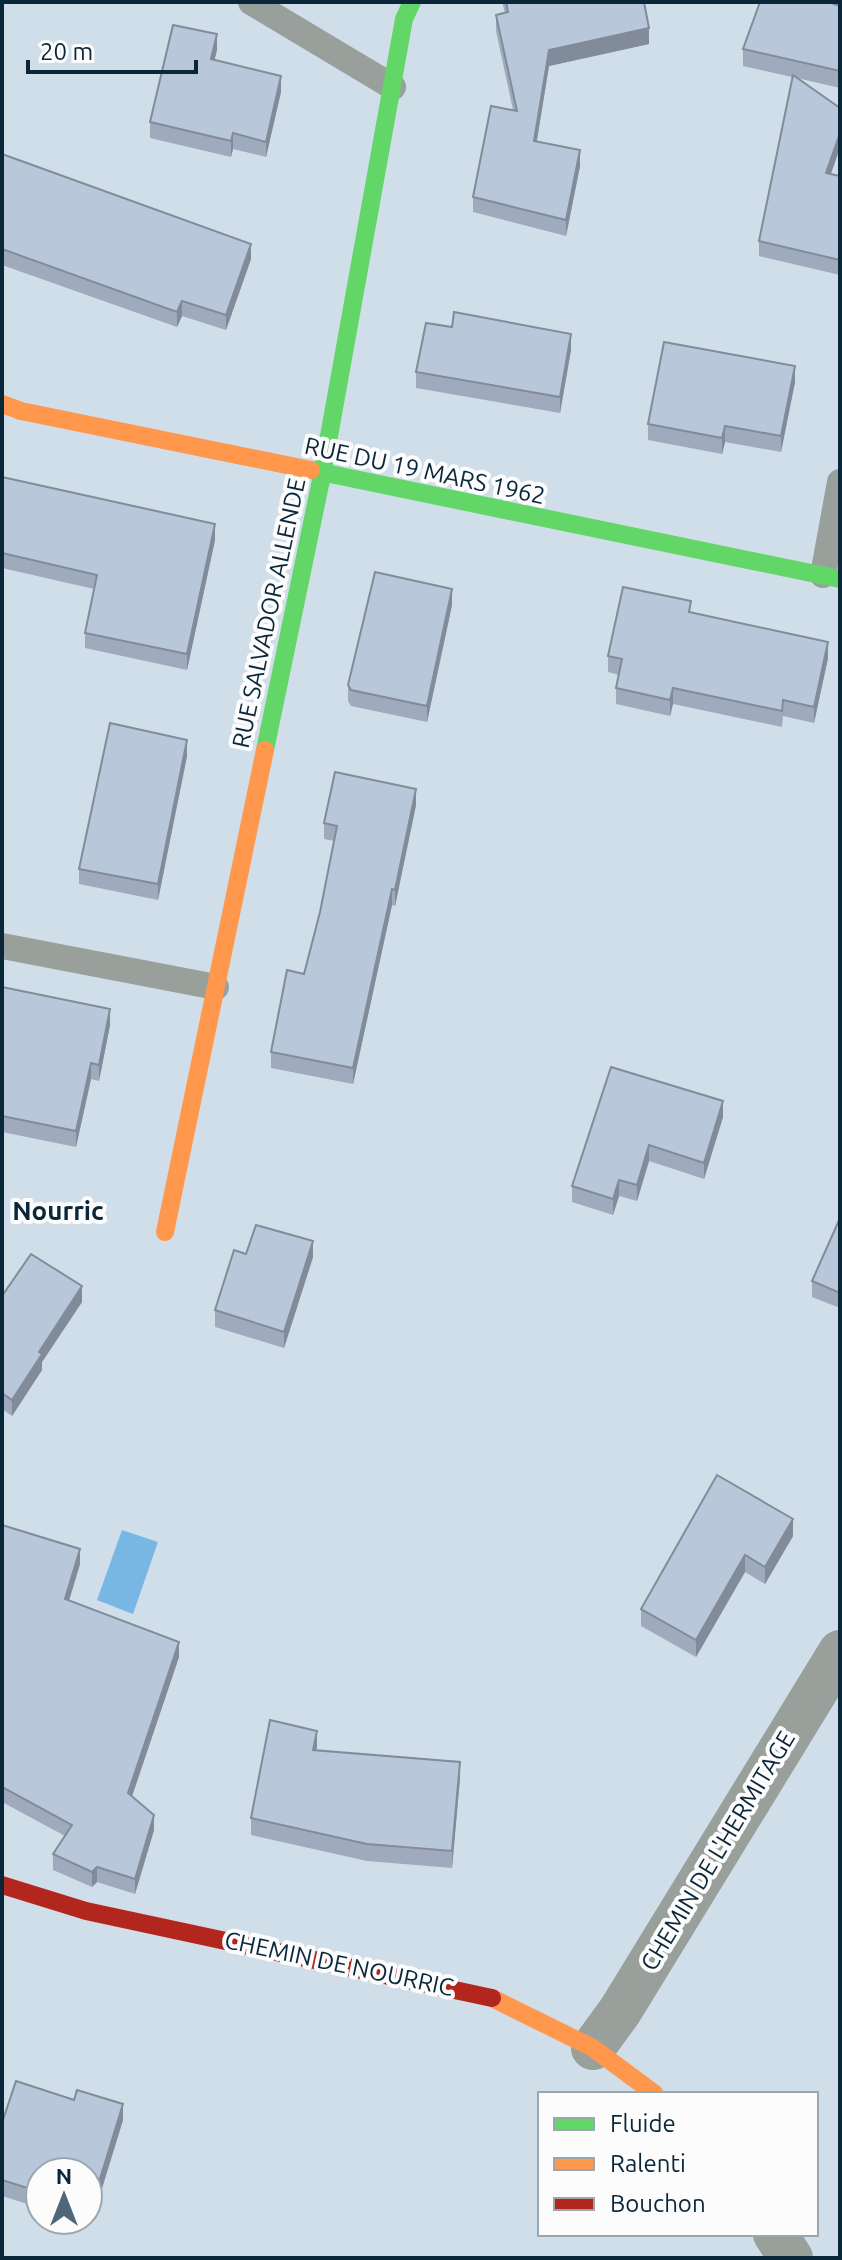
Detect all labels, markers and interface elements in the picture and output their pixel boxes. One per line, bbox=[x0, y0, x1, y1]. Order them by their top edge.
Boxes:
scale bar bbox=[28, 24, 196, 74]
text: 20 m bbox=[40, 38, 93, 65]
street label: RUE DU 19 MARS 1962 bbox=[302, 432, 548, 509]
street label: RUE SALVADOR ALLENDE bbox=[227, 475, 310, 750]
district label: Nourric bbox=[12, 1196, 104, 1225]
street label: CHEMIN DE L'HERMITAGE bbox=[635, 1726, 800, 1975]
street label: CHEMIN DE NOURRIC bbox=[222, 1926, 456, 2001]
legend bbox=[538, 2092, 818, 2236]
text: Fluide bbox=[610, 2110, 676, 2137]
text: Ralenti bbox=[610, 2150, 686, 2177]
north arrow bbox=[24, 2156, 104, 2236]
text: N bbox=[56, 2163, 72, 2188]
text: Bouchon bbox=[610, 2190, 706, 2217]

